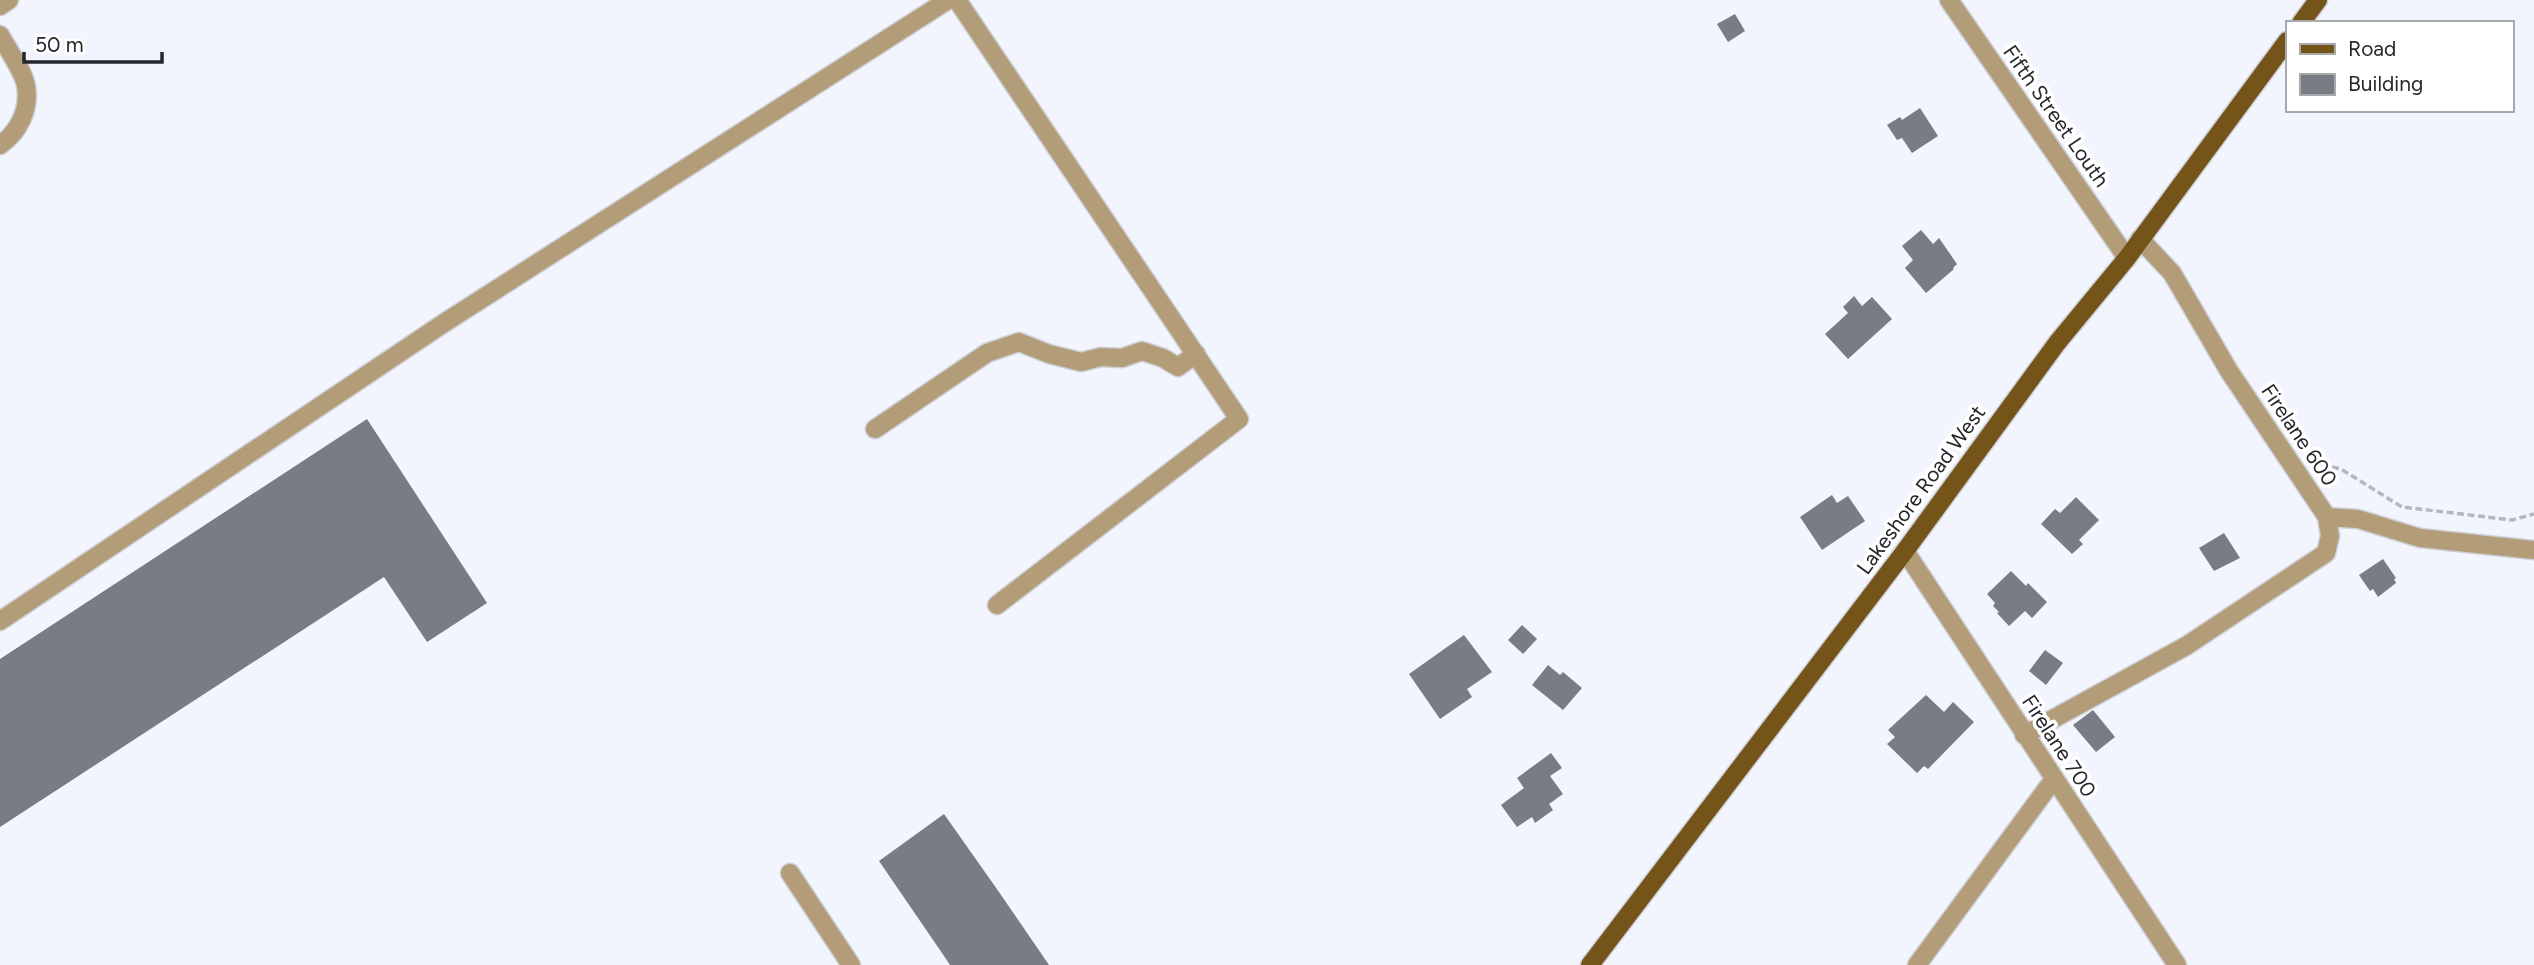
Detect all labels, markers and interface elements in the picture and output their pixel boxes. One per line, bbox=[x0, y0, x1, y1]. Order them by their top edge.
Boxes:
scale bar bbox=[24, 21, 163, 65]
legend bbox=[2286, 21, 2513, 112]
text: 50 m bbox=[35, 32, 84, 57]
text: Road bbox=[2348, 36, 2396, 61]
street label: Fifth Street Louth bbox=[1998, 40, 2115, 191]
text: Building bbox=[2348, 71, 2423, 96]
street label: Firelane 600 bbox=[2256, 379, 2343, 490]
street label: Lakeshore Road West bbox=[1851, 400, 1990, 579]
street label: Firelane 700 bbox=[2017, 690, 2102, 801]

